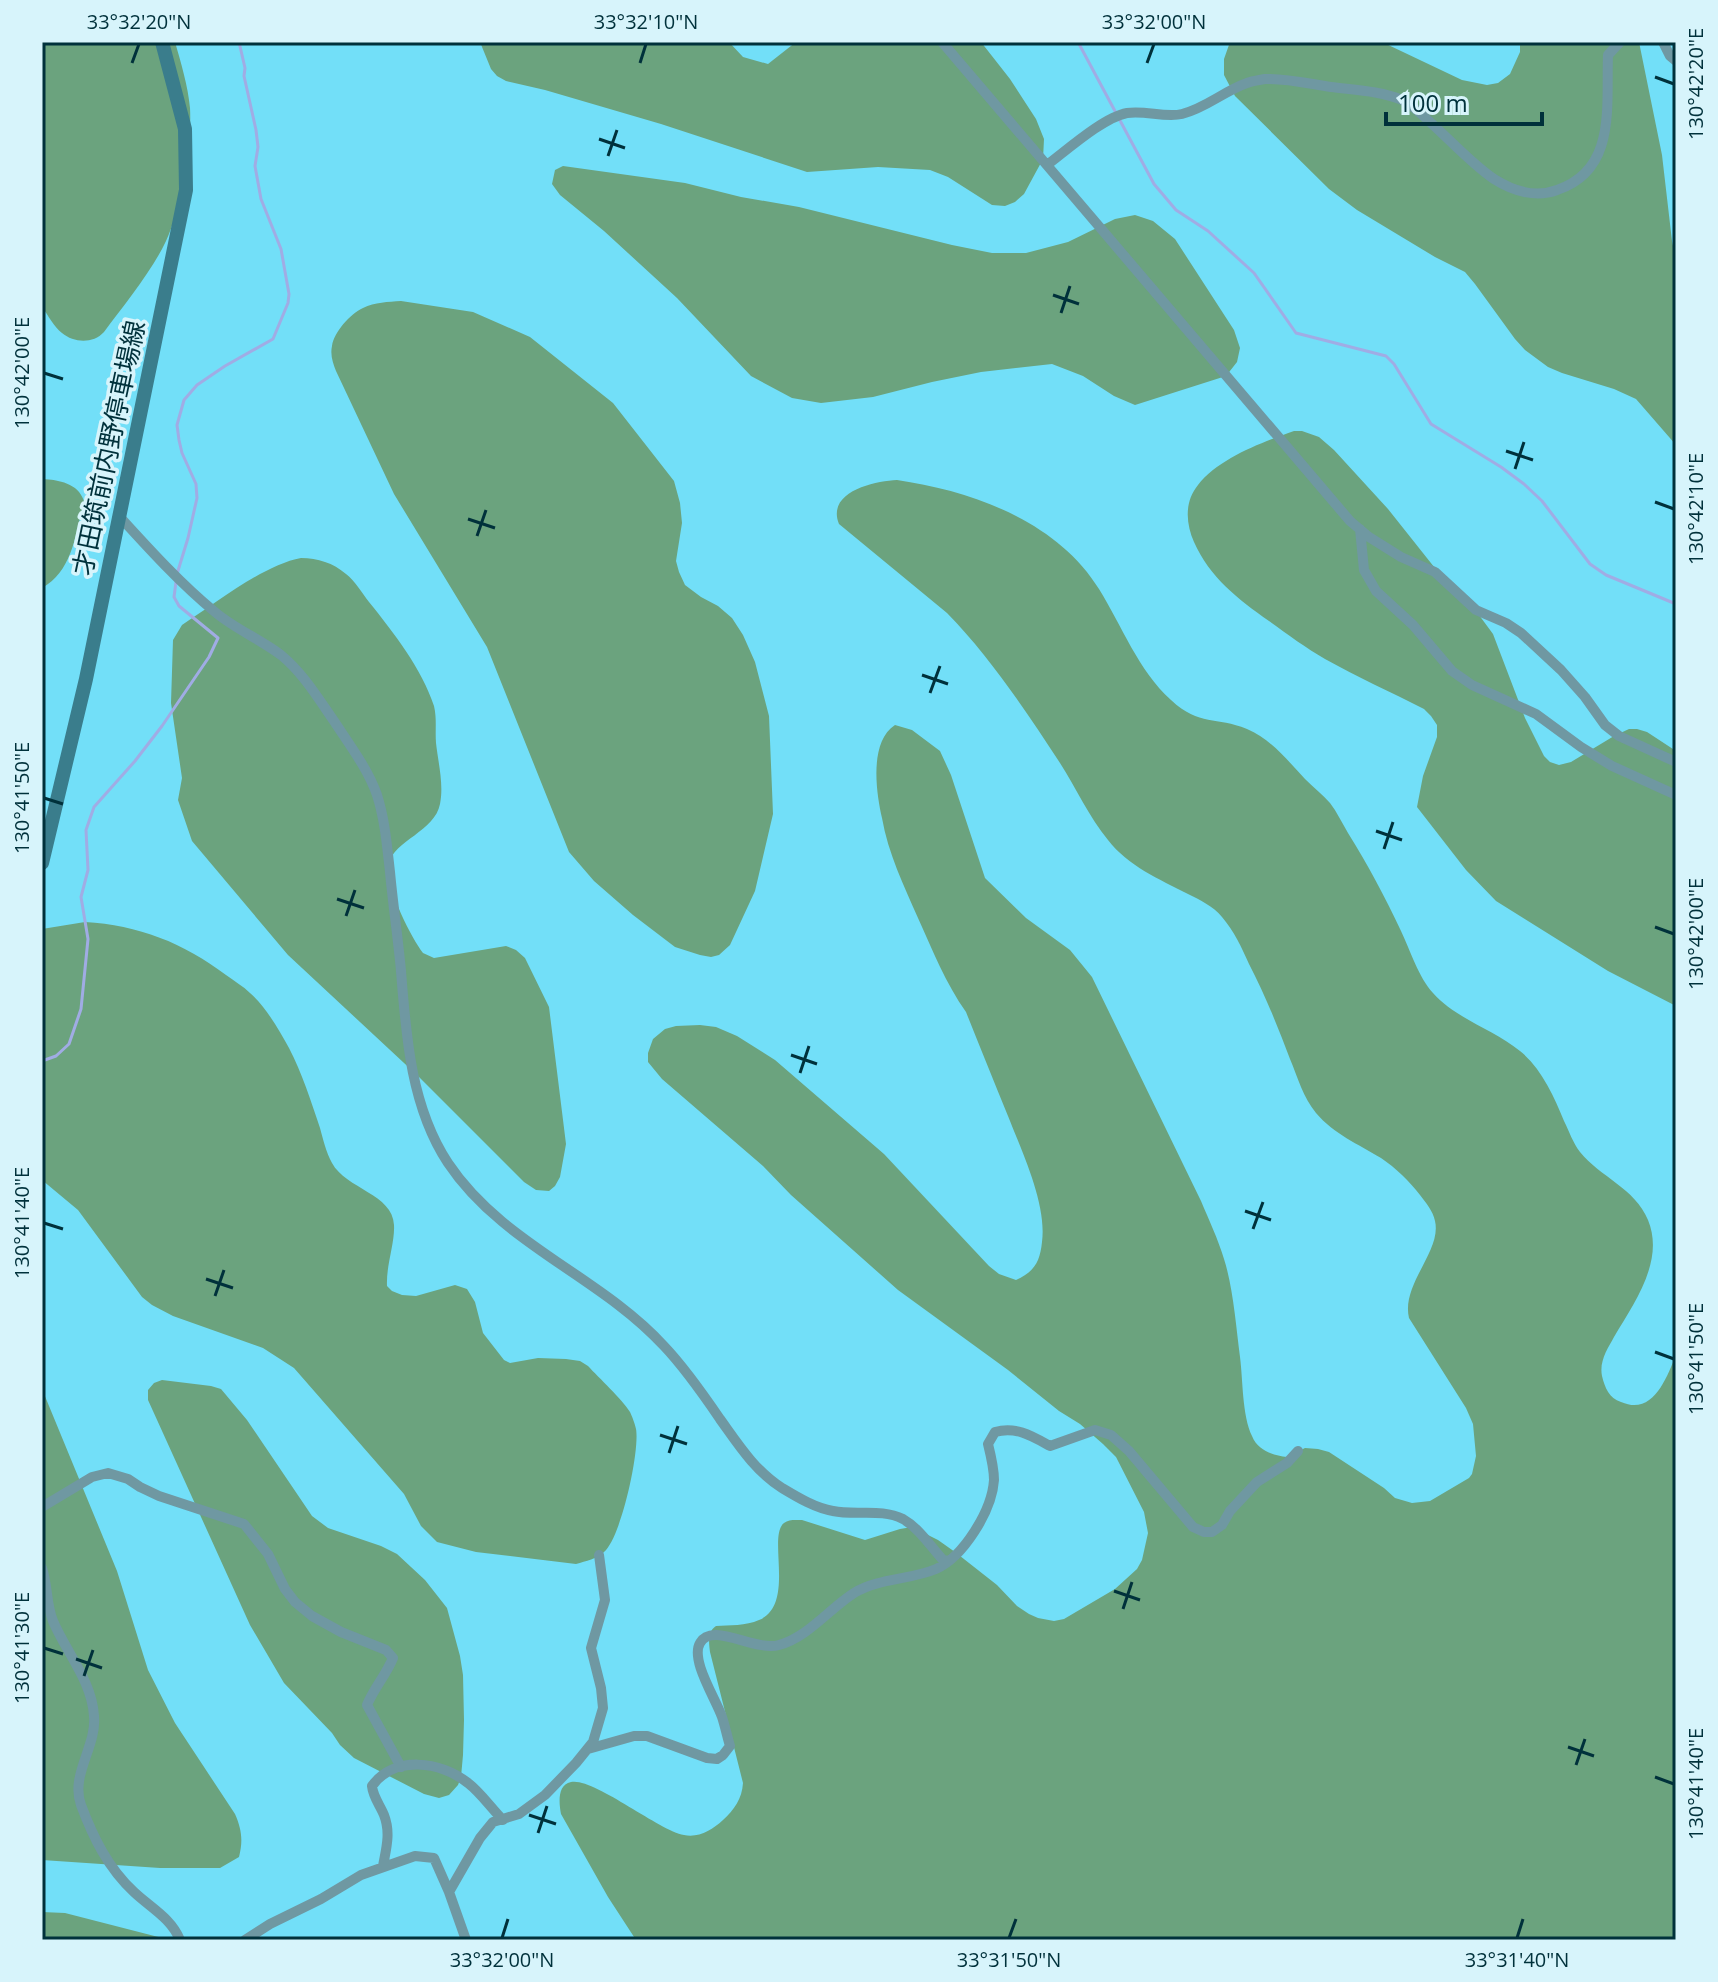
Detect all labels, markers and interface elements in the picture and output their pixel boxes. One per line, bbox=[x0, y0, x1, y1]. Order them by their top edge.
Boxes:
text: 33°32'20"N bbox=[87, 8, 191, 35]
text: 33°32'10"N bbox=[594, 8, 698, 35]
text: 33°32'00"N bbox=[1102, 8, 1206, 35]
text: 130°42'20"E bbox=[1682, 28, 1709, 140]
scale bar bbox=[1386, 76, 1542, 126]
text: 100 m bbox=[1398, 86, 1468, 119]
text: 130°42'00"E bbox=[8, 317, 35, 429]
street label: 才田筑前内野停車場線 bbox=[63, 317, 153, 579]
text: 130°42'10"E bbox=[1682, 453, 1709, 565]
text: 130°41'50"E bbox=[8, 742, 35, 854]
text: 130°42'00"E bbox=[1682, 878, 1709, 990]
text: 130°41'40"E bbox=[8, 1167, 35, 1279]
text: 130°41'50"E bbox=[1682, 1303, 1709, 1415]
text: 130°41'30"E bbox=[8, 1592, 35, 1704]
text: 130°41'40"E bbox=[1682, 1728, 1709, 1840]
text: 33°32'00"N bbox=[450, 1946, 554, 1973]
text: 33°31'50"N bbox=[957, 1946, 1061, 1973]
text: 33°31'40"N bbox=[1465, 1946, 1569, 1973]

